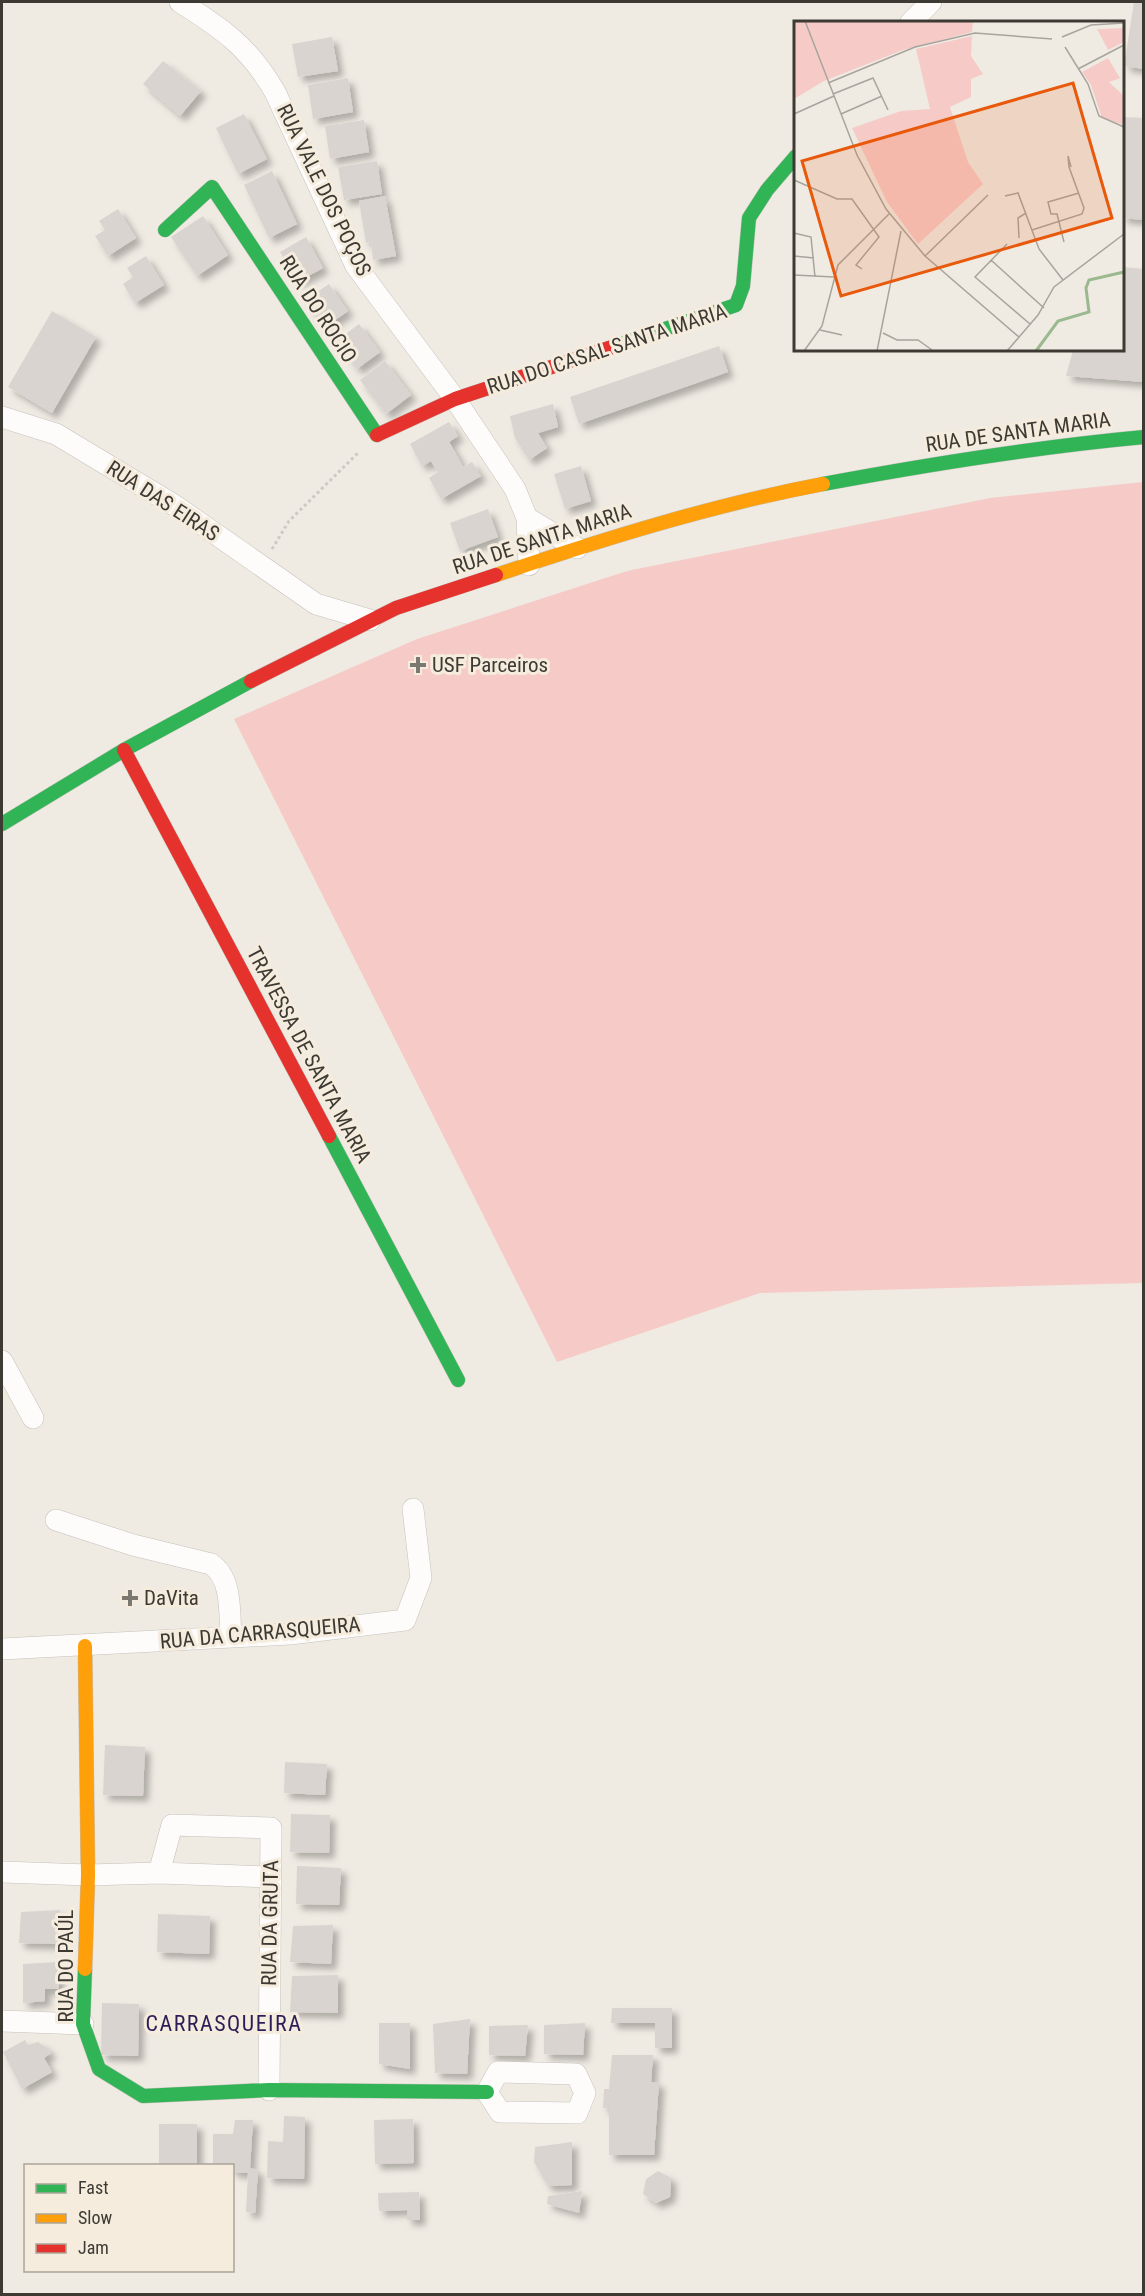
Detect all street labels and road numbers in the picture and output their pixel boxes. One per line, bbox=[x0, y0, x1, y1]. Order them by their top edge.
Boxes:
street label: RUA VALE DOS POÇOS bbox=[272, 100, 376, 280]
street label: RUA DO ROCIO bbox=[275, 251, 361, 367]
street label: RUA DO CASAL SANTA MARIA bbox=[484, 299, 730, 399]
street label: RUA DE SANTA MARIA bbox=[924, 407, 1112, 457]
street label: RUA DAS EIRAS bbox=[102, 456, 224, 546]
street label: RUA DE SANTA MARIA bbox=[450, 499, 634, 579]
street label: TRAVESSA DE SANTA MARIA bbox=[242, 943, 376, 1167]
street label: RUA DA CARRASQUEIRA bbox=[159, 1612, 361, 1654]
street label: RUA DA GRUTA bbox=[257, 1860, 283, 1986]
street label: RUA DO PAÚL bbox=[54, 1909, 78, 2023]

